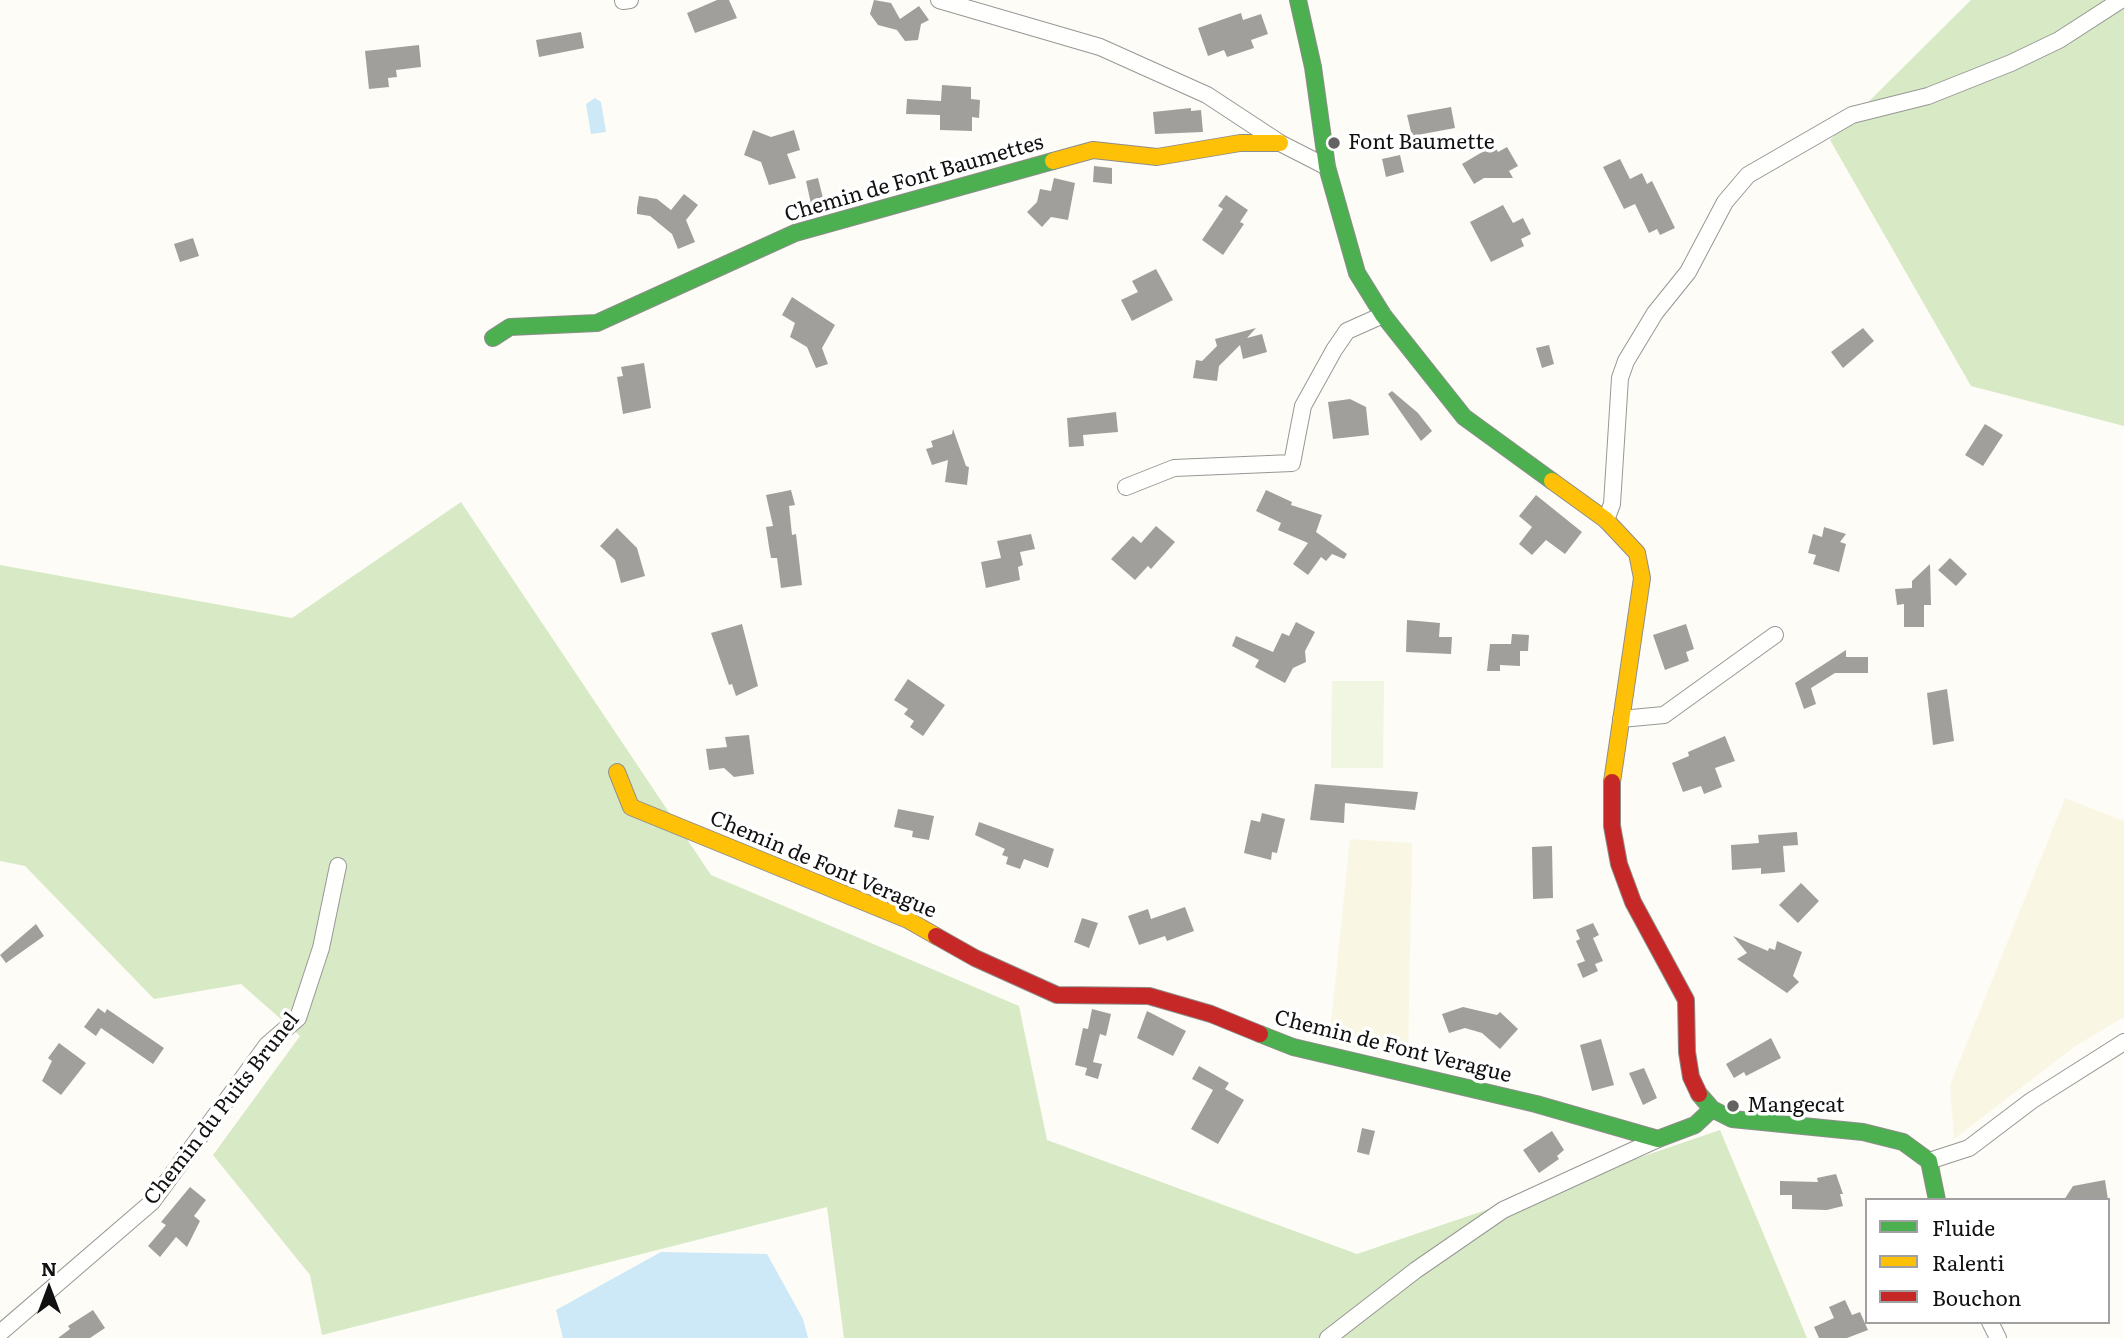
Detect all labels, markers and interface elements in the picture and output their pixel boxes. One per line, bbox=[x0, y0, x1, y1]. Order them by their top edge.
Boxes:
street label: Chemin de Font Baumettes bbox=[782, 130, 1046, 228]
place label: Font Baumette bbox=[1348, 130, 1495, 156]
marker: Font Baumette bbox=[1326, 135, 1342, 151]
street label: Chemin de Font Verague bbox=[706, 806, 940, 924]
street label: Chemin de Font Verague bbox=[1272, 1005, 1514, 1089]
street label: Chemin du Puits Brunel bbox=[139, 1008, 305, 1210]
place label: Mangecat bbox=[1747, 1093, 1845, 1119]
marker: Mangecat bbox=[1725, 1098, 1741, 1114]
legend bbox=[1865, 1198, 2110, 1324]
text: Fluide bbox=[1932, 1211, 1995, 1242]
text: Ralenti bbox=[1932, 1246, 2005, 1277]
north arrow bbox=[14, 1254, 84, 1324]
text: N bbox=[41, 1254, 57, 1282]
text: Bouchon bbox=[1932, 1281, 2021, 1312]

